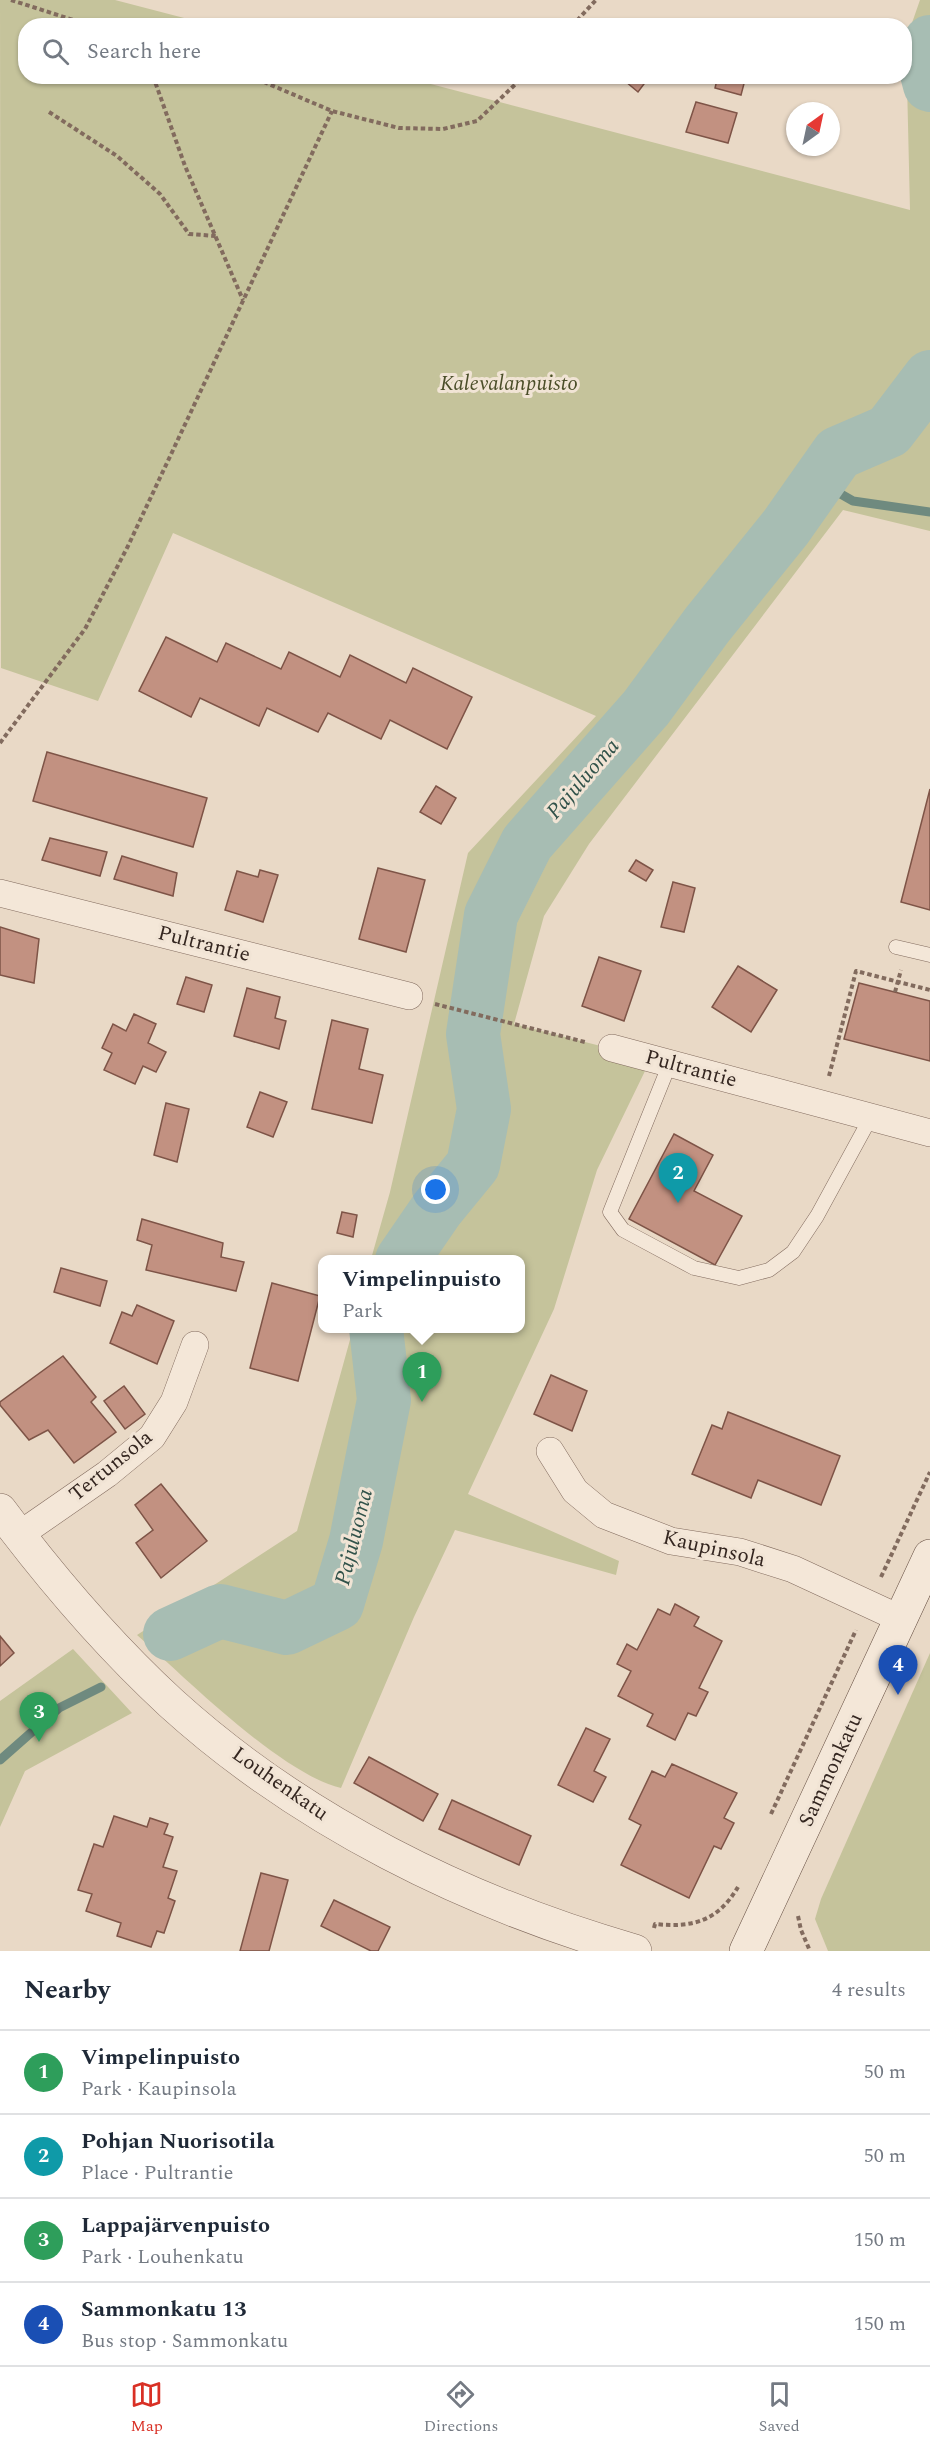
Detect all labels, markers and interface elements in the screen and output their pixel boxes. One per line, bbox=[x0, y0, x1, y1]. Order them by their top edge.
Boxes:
search box bbox=[18, 18, 912, 84]
icon: search bbox=[39, 35, 72, 68]
text: Search here bbox=[87, 35, 201, 68]
north arrow bbox=[786, 102, 840, 156]
park label: Kalevalanpuisto bbox=[440, 368, 578, 400]
water label: Pajuluoma bbox=[538, 731, 628, 827]
street label: Pultrantie bbox=[154, 917, 254, 971]
street label: Pultrantie bbox=[641, 1041, 741, 1097]
pin: 2 bbox=[658, 1154, 698, 1203]
your location bbox=[421, 1175, 450, 1204]
popup bbox=[318, 1255, 525, 1333]
text: Vimpelinpuisto bbox=[342, 1263, 501, 1296]
text: Park bbox=[342, 1296, 383, 1326]
pin: 1 bbox=[402, 1352, 442, 1402]
street label: Tertunsola bbox=[62, 1422, 160, 1510]
water label: Pajuluoma bbox=[326, 1485, 382, 1589]
street label: Kaupinsola bbox=[660, 1522, 769, 1576]
pin: 4 bbox=[878, 1646, 918, 1695]
pin: 3 bbox=[20, 1692, 58, 1742]
street label: Sammonkatu bbox=[791, 1708, 871, 1832]
street label: Louhenkatu bbox=[225, 1739, 335, 1829]
text: Nearby bbox=[24, 1970, 110, 2010]
text: 4 results bbox=[832, 1975, 906, 2005]
text: Vimpelinpuisto bbox=[81, 2041, 240, 2074]
text: 1 bbox=[38, 2057, 49, 2087]
text: 50 m bbox=[864, 2057, 906, 2087]
text: Park · Kaupinsola bbox=[81, 2074, 237, 2104]
text: Pohjan Nuorisotila bbox=[81, 2125, 275, 2158]
text: 2 bbox=[38, 2141, 49, 2171]
text: 50 m bbox=[864, 2141, 906, 2171]
text: Place · Pultrantie bbox=[81, 2158, 233, 2188]
text: Lappajärvenpuisto bbox=[81, 2209, 270, 2242]
text: 3 bbox=[38, 2225, 49, 2255]
text: 150 m bbox=[854, 2225, 906, 2255]
text: Park · Louhenkatu bbox=[81, 2242, 244, 2272]
text: Sammonkatu 13 bbox=[81, 2293, 247, 2326]
text: 4 bbox=[38, 2309, 49, 2339]
text: 150 m bbox=[854, 2309, 906, 2339]
text: Bus stop · Sammonkatu bbox=[81, 2326, 288, 2356]
tab: Map bbox=[130, 2378, 163, 2438]
tab: Directions bbox=[424, 2378, 498, 2438]
tab: Saved bbox=[759, 2378, 800, 2438]

